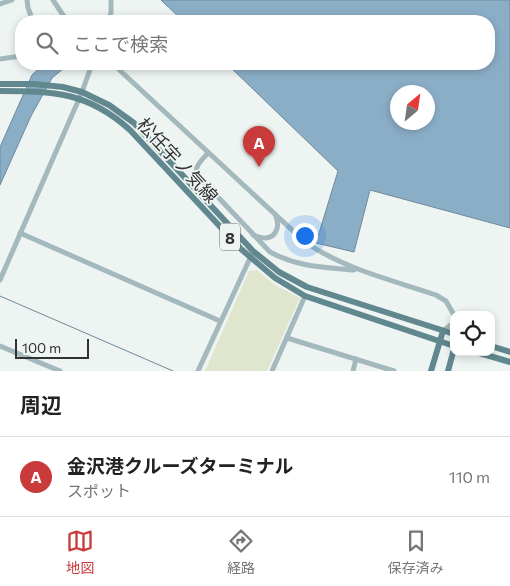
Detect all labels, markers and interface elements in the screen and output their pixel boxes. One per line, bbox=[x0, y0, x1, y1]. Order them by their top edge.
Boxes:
search box bbox=[15, 15, 495, 70]
icon: search bbox=[33, 29, 61, 57]
text: ここで検索 bbox=[73, 32, 168, 55]
north arrow bbox=[390, 85, 435, 130]
street label: 松任宇ノ気線 bbox=[133, 113, 223, 207]
pin: A bbox=[243, 126, 275, 167]
road number: 8 bbox=[220, 223, 240, 250]
your location bbox=[292, 223, 318, 249]
map controls bbox=[450, 311, 495, 356]
button: locate bbox=[450, 311, 495, 356]
scale bar bbox=[15, 336, 89, 359]
text: 100 m bbox=[22, 339, 61, 356]
text: 周辺 bbox=[20, 392, 62, 417]
text: 金沢港クルーズターミナル bbox=[67, 454, 293, 477]
text: A bbox=[30, 467, 42, 486]
text: 110 m bbox=[449, 467, 490, 486]
text: スポット bbox=[67, 481, 131, 500]
tab: 地図 bbox=[66, 527, 94, 577]
tab: 経路 bbox=[227, 527, 255, 577]
tab: 保存済み bbox=[388, 527, 444, 577]

